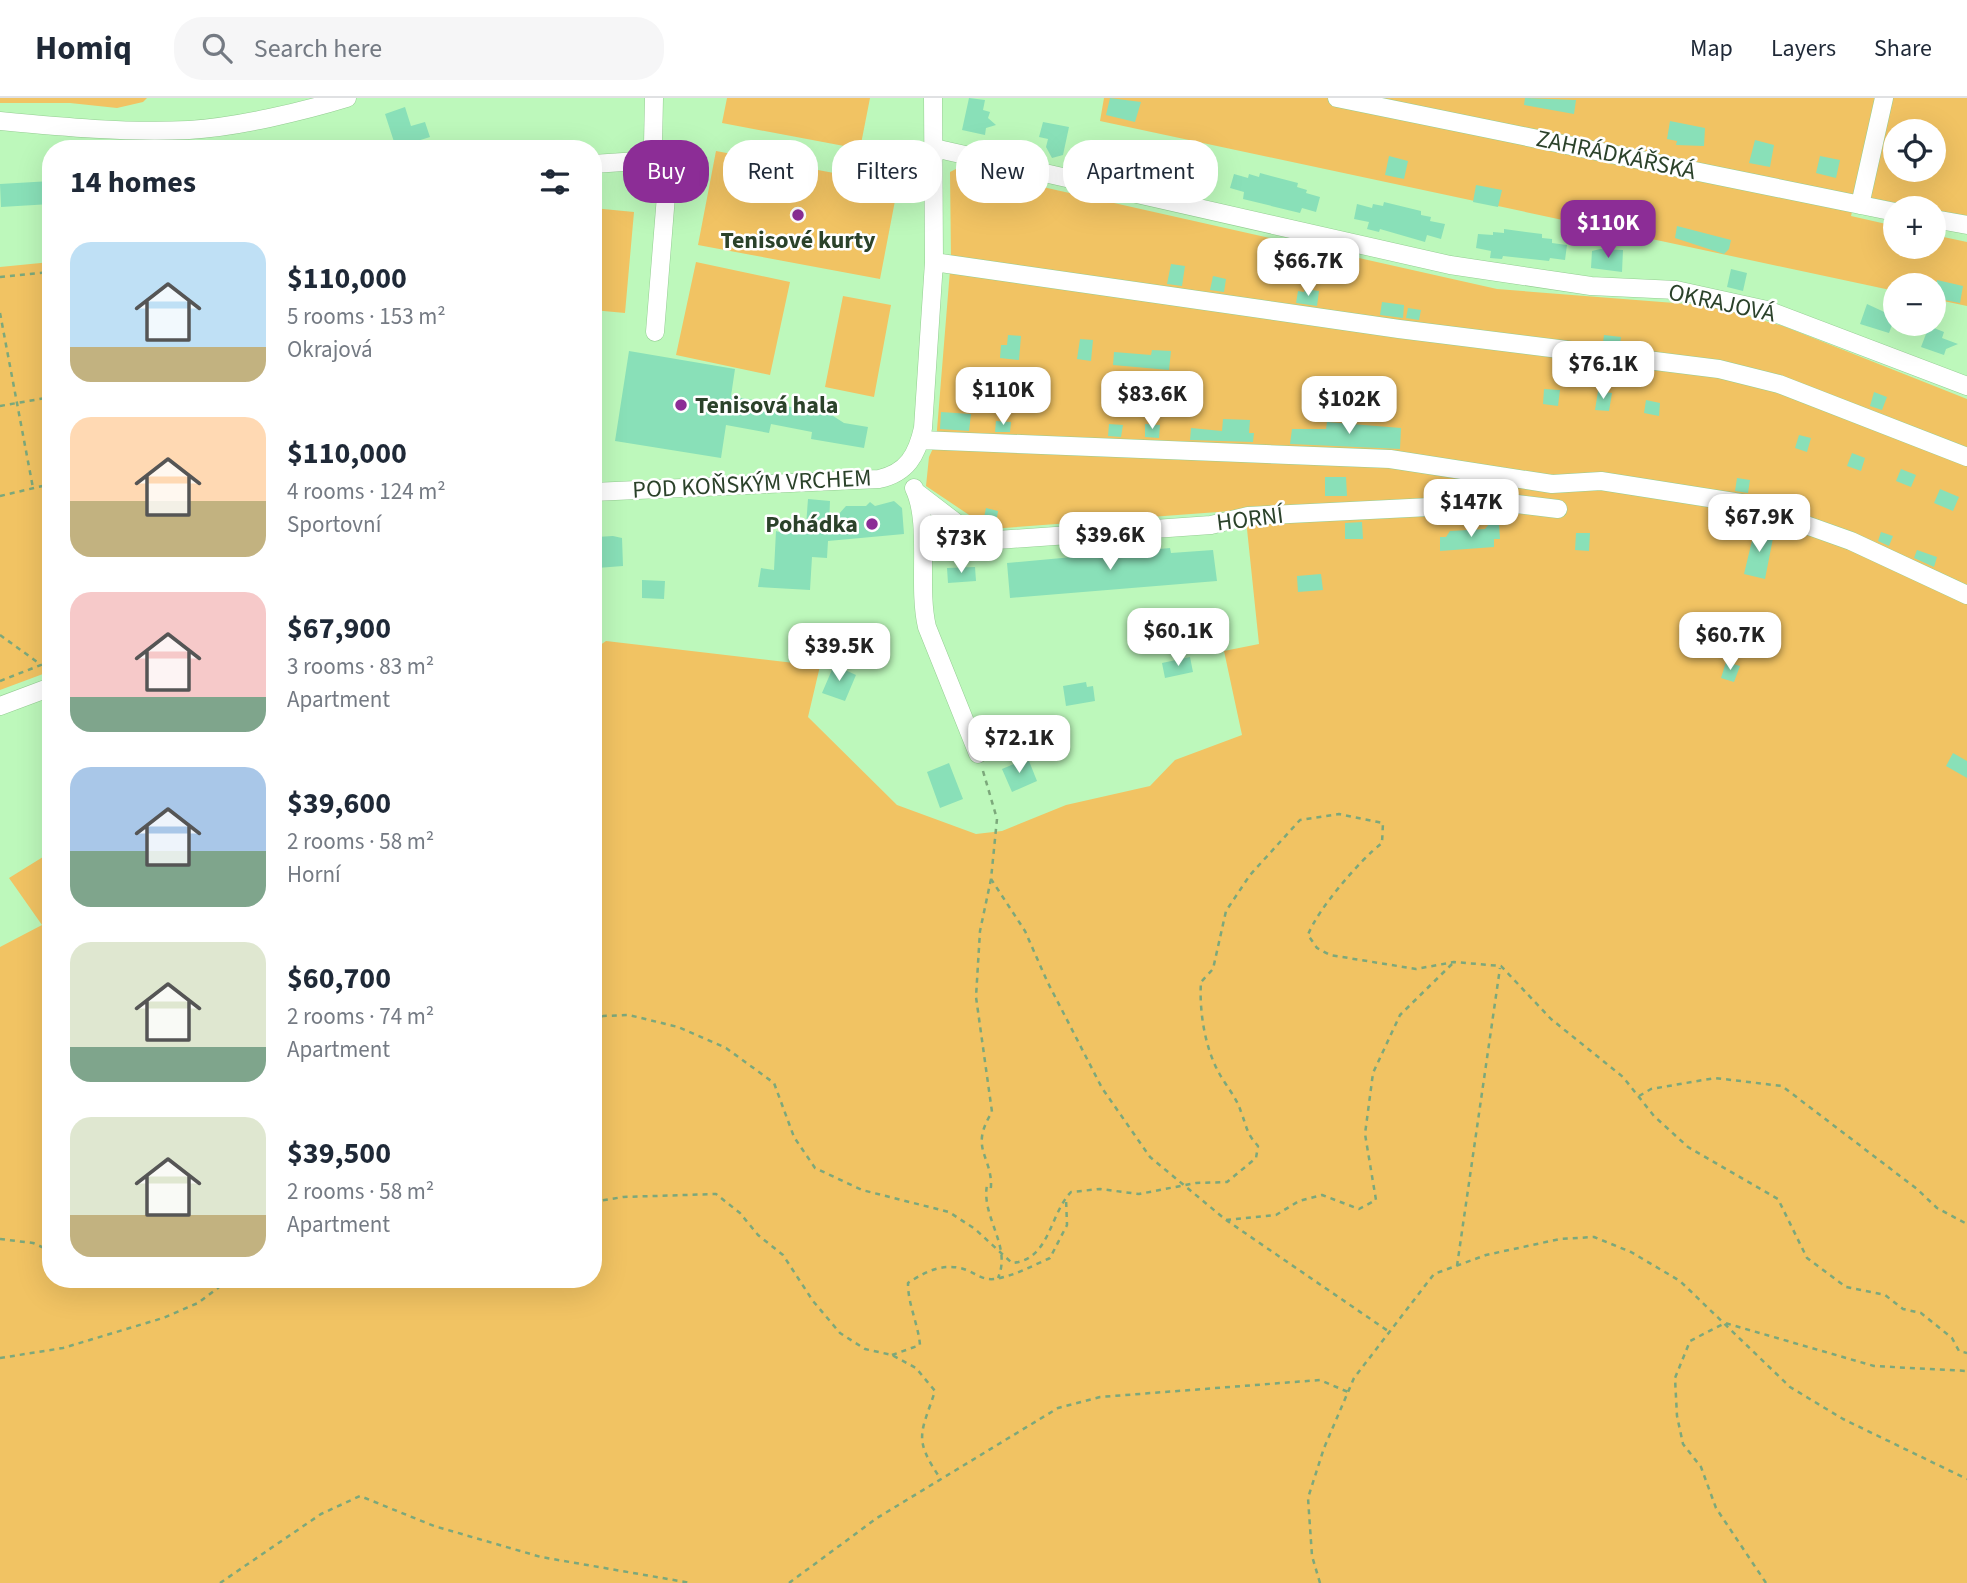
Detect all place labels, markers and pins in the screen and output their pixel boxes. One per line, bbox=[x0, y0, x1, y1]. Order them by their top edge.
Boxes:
pin: $110K bbox=[1559, 200, 1657, 260]
marker: Tenisové kurty bbox=[790, 207, 806, 223]
place label: Tenisové kurty bbox=[720, 223, 876, 258]
pin: $66.7K bbox=[1251, 238, 1365, 298]
pin: $76.1K bbox=[1546, 342, 1660, 401]
pin: $110K bbox=[954, 368, 1052, 427]
pin: $83.6K bbox=[1095, 372, 1209, 431]
pin: $102K bbox=[1300, 376, 1398, 436]
place label: Tenisová hala bbox=[695, 388, 838, 423]
marker: Tenisová hala bbox=[673, 397, 689, 413]
pin: $147K bbox=[1422, 480, 1520, 539]
pin: $67.9K bbox=[1702, 494, 1816, 554]
place label: Pohádka bbox=[765, 507, 858, 542]
pin: $39.6K bbox=[1053, 512, 1167, 572]
marker: Pohádka bbox=[864, 516, 880, 532]
pin: $73K bbox=[920, 516, 1002, 575]
pin: $60.1K bbox=[1121, 608, 1235, 668]
pin: $60.7K bbox=[1673, 612, 1787, 672]
pin: $39.5K bbox=[782, 624, 896, 683]
pin: $72.1K bbox=[962, 716, 1076, 775]

